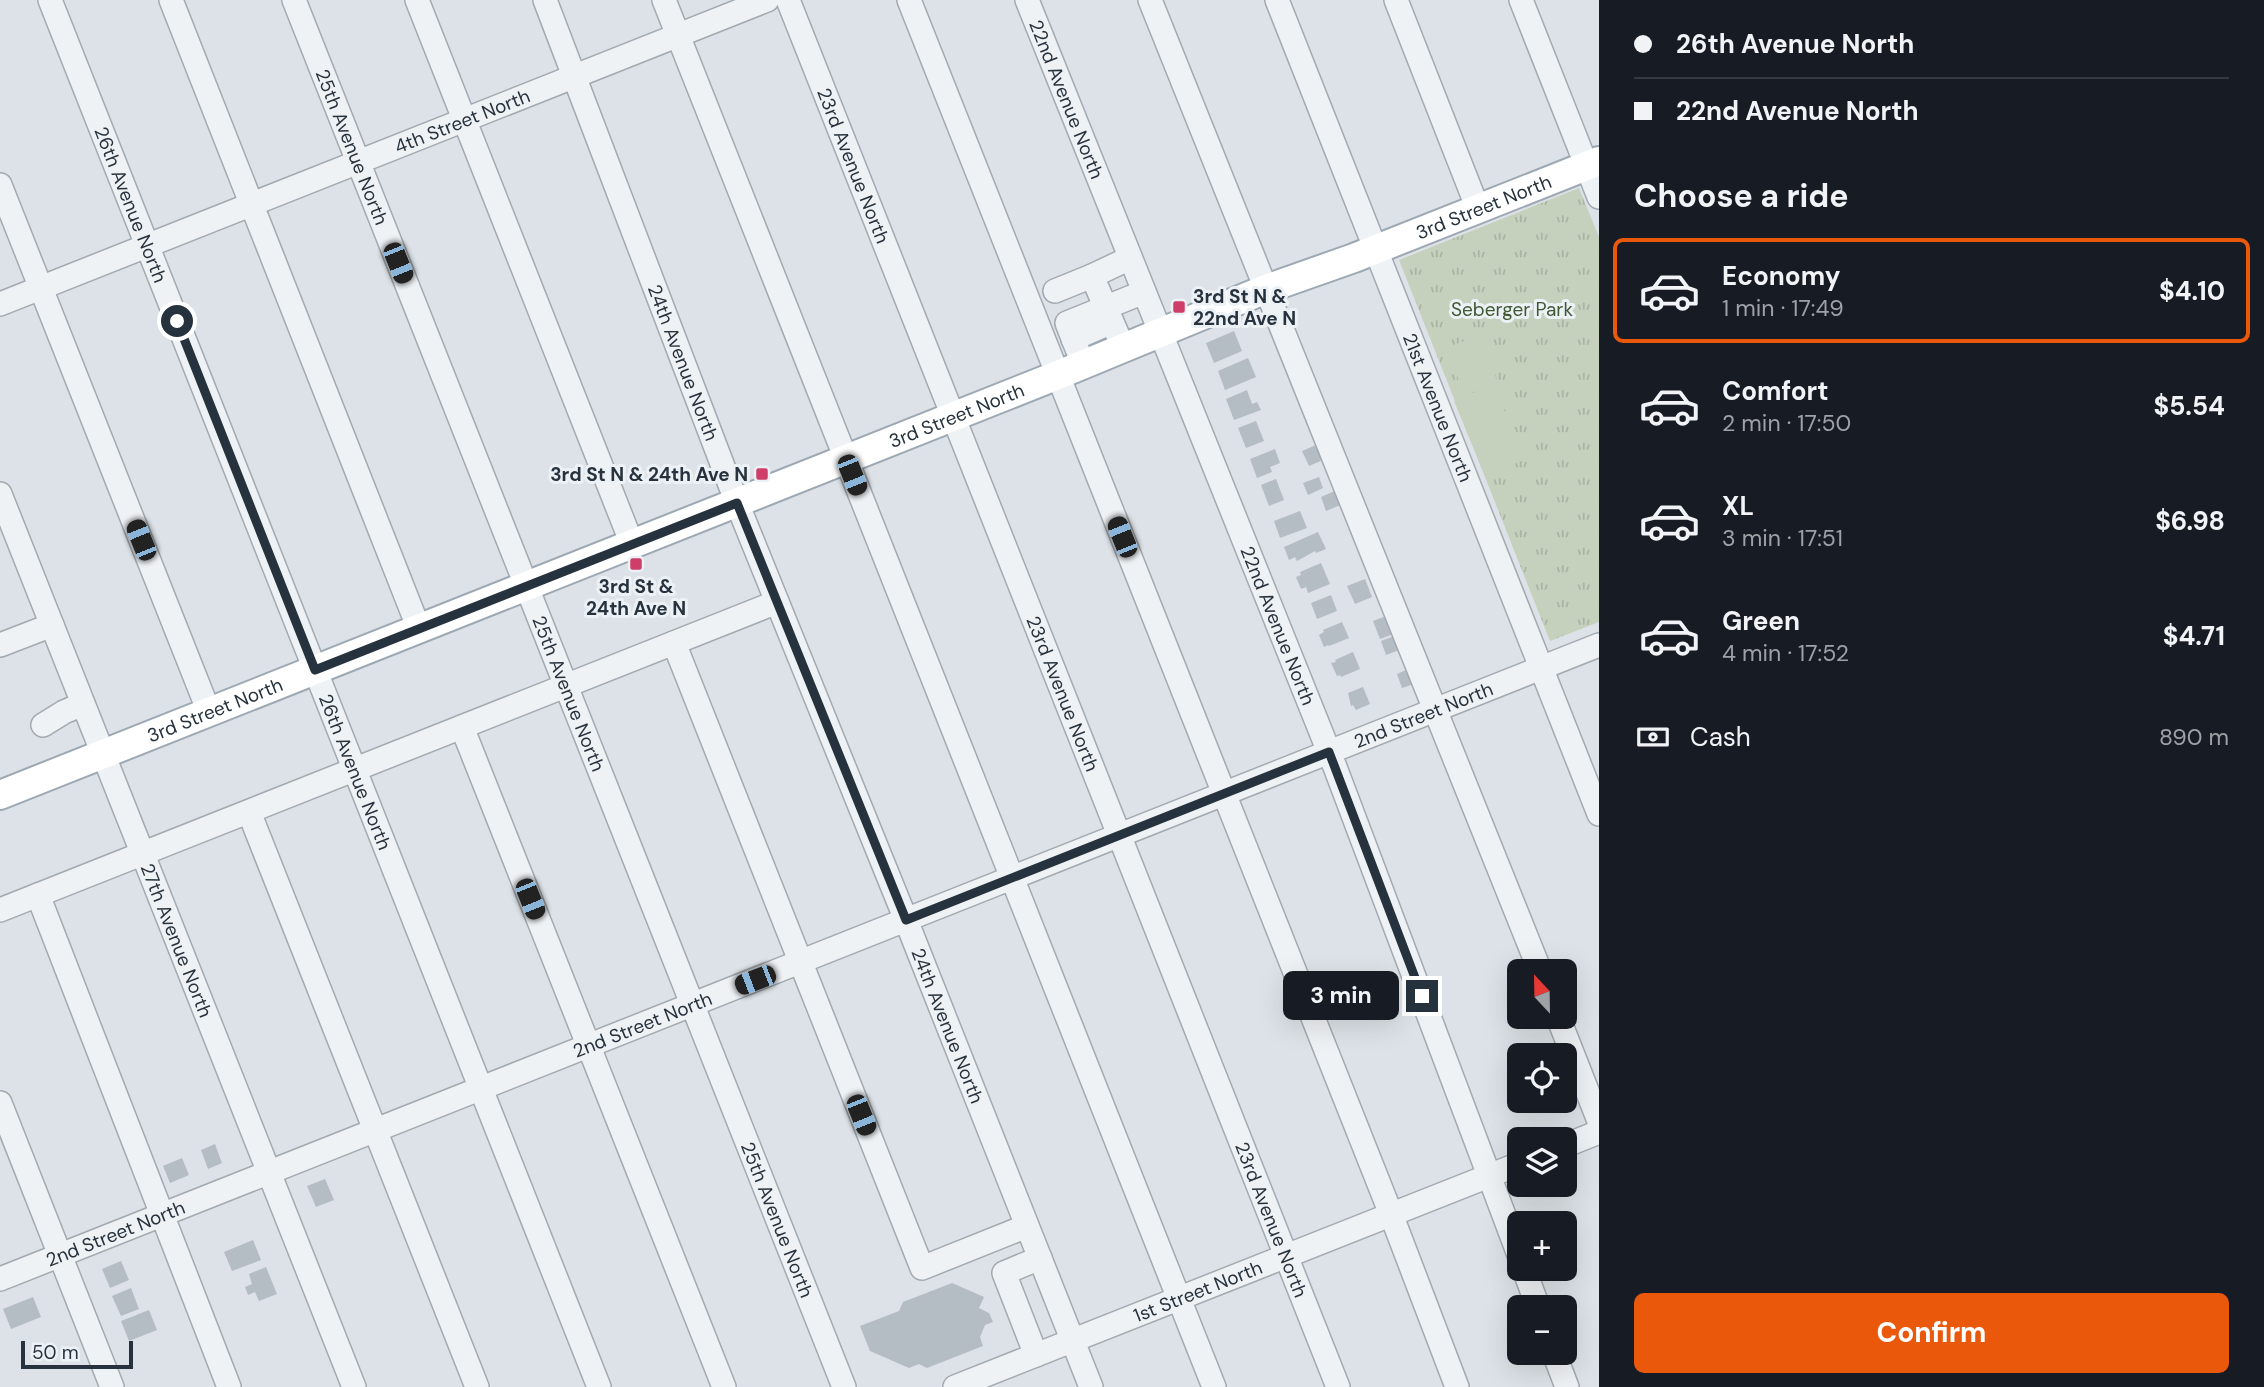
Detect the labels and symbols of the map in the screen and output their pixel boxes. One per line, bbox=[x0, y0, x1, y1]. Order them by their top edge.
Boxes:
street label: 22nd Avenue North bbox=[1023, 16, 1110, 183]
street label: 25th Avenue North bbox=[310, 66, 394, 229]
street label: 4th Street North bbox=[391, 83, 534, 159]
street label: 23rd Avenue North bbox=[811, 84, 895, 247]
street label: 26th Avenue North bbox=[88, 123, 173, 286]
street label: 3rd Street North bbox=[1412, 169, 1555, 245]
car bbox=[381, 240, 416, 286]
street label: 24th Avenue North bbox=[642, 281, 724, 444]
place label: 3rd St N & 22nd Ave N bbox=[1193, 284, 1296, 331]
park label: Seberger Park bbox=[1451, 297, 1573, 322]
marker: 3rd St N & 22nd Ave N bbox=[1171, 299, 1187, 315]
route start bbox=[161, 305, 193, 337]
street label: 21st Avenue North bbox=[1397, 329, 1478, 486]
street label: 3rd Street North bbox=[885, 378, 1028, 454]
car bbox=[835, 452, 870, 498]
place label: 3rd St N & 24th Ave N bbox=[550, 462, 748, 487]
marker: 3rd St N & 24th Ave N bbox=[754, 466, 770, 482]
car bbox=[1105, 514, 1140, 560]
car bbox=[124, 517, 159, 563]
street label: 22nd Avenue North bbox=[1235, 542, 1321, 709]
marker: 3rd St & 24th Ave N bbox=[628, 556, 644, 572]
place label: 3rd St & 24th Ave N bbox=[586, 574, 686, 621]
street label: 25th Avenue North bbox=[526, 612, 611, 775]
street label: 23rd Avenue North bbox=[1020, 612, 1105, 775]
street label: 3rd Street North bbox=[143, 672, 286, 748]
street label: 2nd Street North bbox=[1350, 676, 1497, 754]
street label: 26th Avenue North bbox=[313, 690, 397, 854]
street label: 27th Avenue North bbox=[135, 860, 218, 1021]
car bbox=[513, 876, 548, 922]
street label: 24th Avenue North bbox=[905, 944, 989, 1107]
north arrow bbox=[1507, 959, 1577, 1029]
car bbox=[732, 963, 779, 997]
callout: 3 min bbox=[1282, 972, 1398, 1020]
route end bbox=[1406, 980, 1438, 1012]
street label: 2nd Street North bbox=[569, 986, 716, 1064]
car bbox=[844, 1092, 879, 1138]
street label: 25th Avenue North bbox=[735, 1138, 819, 1301]
street label: 23rd Avenue North bbox=[1229, 1138, 1313, 1301]
street label: 2nd Street North bbox=[42, 1195, 189, 1273]
street label: 1st Street North bbox=[1130, 1255, 1266, 1328]
scale bar bbox=[21, 1338, 133, 1370]

